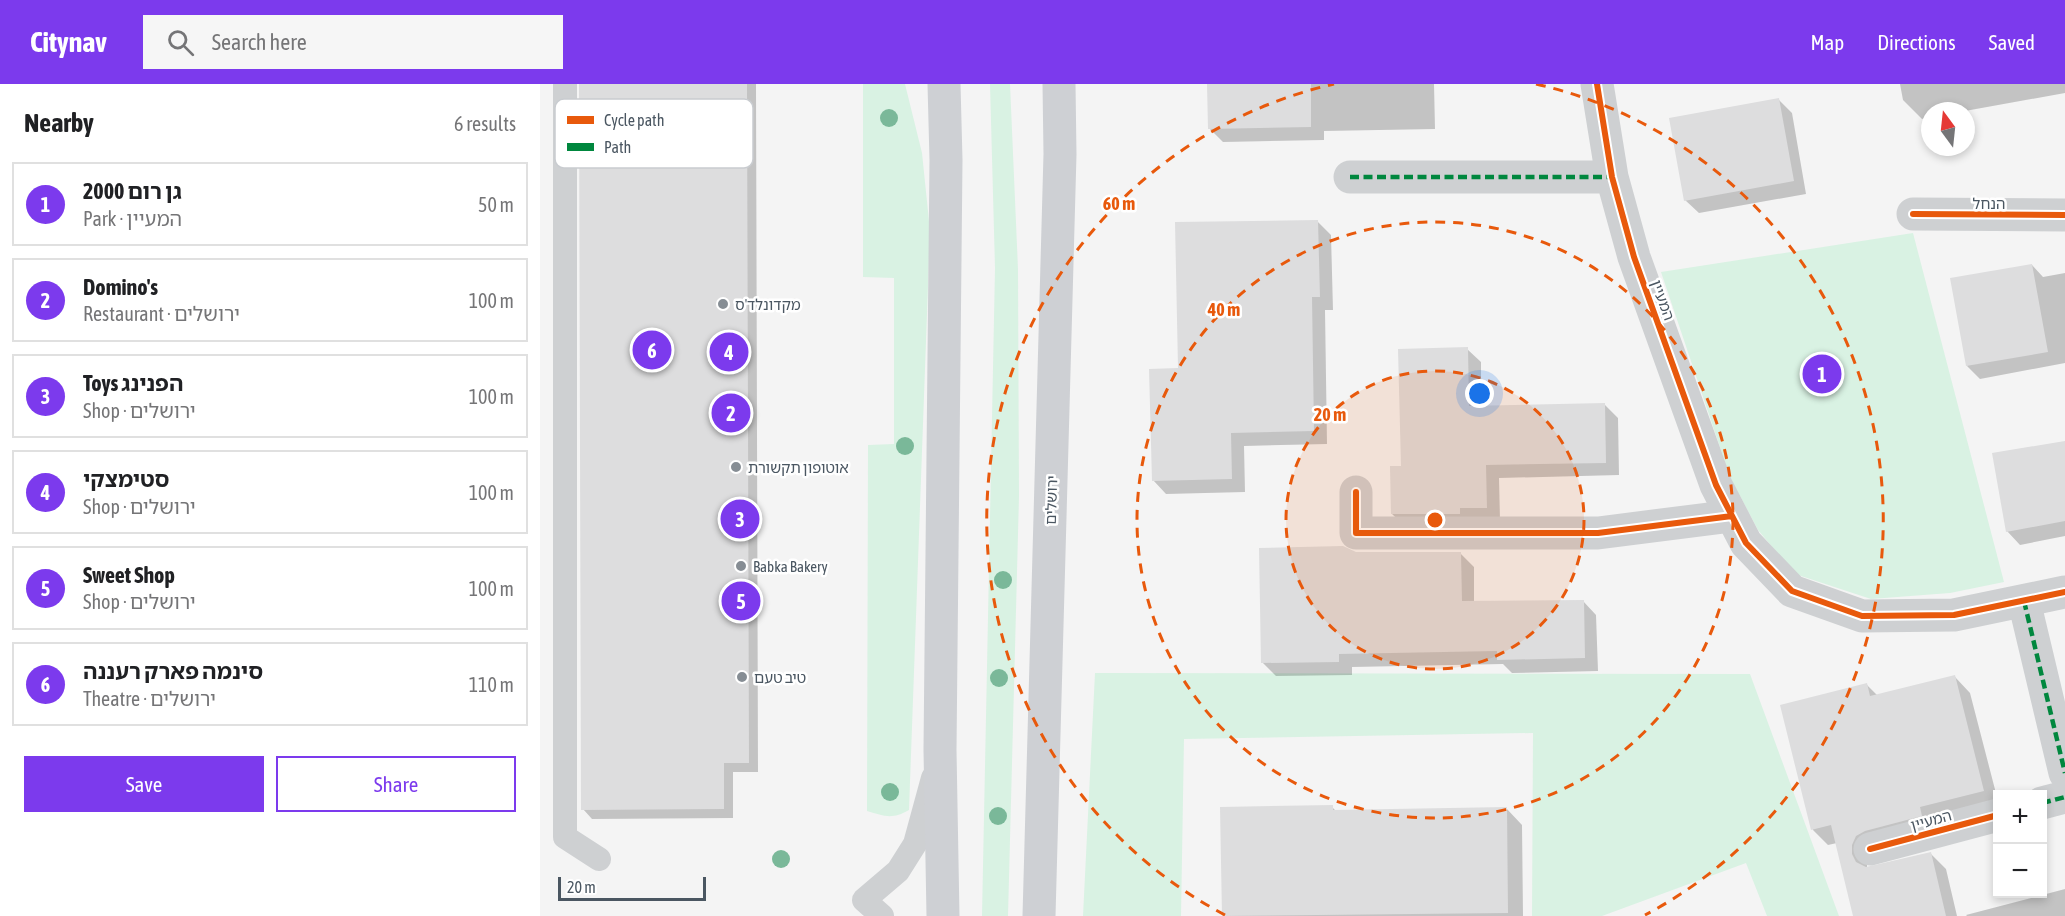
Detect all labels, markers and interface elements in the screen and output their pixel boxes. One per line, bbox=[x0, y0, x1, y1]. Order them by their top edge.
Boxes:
search box bbox=[143, 15, 563, 69]
text: Citynav bbox=[30, 26, 107, 58]
icon: search bbox=[164, 26, 197, 59]
text: Search here bbox=[212, 29, 307, 55]
text: Map bbox=[1810, 30, 1844, 54]
text: Directions bbox=[1877, 30, 1956, 54]
text: Saved bbox=[1989, 30, 2035, 54]
legend bbox=[555, 99, 753, 168]
north arrow bbox=[1921, 102, 1975, 156]
text: Nearby bbox=[24, 108, 94, 138]
text: Cycle path bbox=[604, 111, 664, 130]
text: 6 results bbox=[454, 112, 516, 135]
text: Path bbox=[604, 138, 631, 156]
text: גן רום 2000 bbox=[83, 178, 182, 204]
text: 1 bbox=[41, 193, 50, 216]
text: 50 m bbox=[478, 193, 514, 216]
text: 60 m bbox=[1103, 193, 1135, 214]
street label: הנחל bbox=[1973, 195, 2005, 212]
text: Park · המעיין bbox=[83, 207, 182, 230]
text: Domino's bbox=[83, 274, 158, 300]
street label: המעיין bbox=[1648, 277, 1678, 323]
text: 2 bbox=[41, 289, 50, 312]
text: 100 m bbox=[469, 289, 514, 312]
place label: מקדונלד'ס bbox=[735, 296, 801, 313]
marker: מקדונלד'ס bbox=[716, 297, 730, 311]
text: 40 m bbox=[1207, 299, 1240, 320]
text: Restaurant · ירושלים bbox=[83, 302, 240, 325]
pin: 6 bbox=[632, 328, 672, 372]
pin: 4 bbox=[710, 330, 748, 374]
pin: 1 bbox=[1802, 352, 1842, 396]
text: Toys הפנינג bbox=[83, 370, 183, 396]
your location bbox=[1465, 379, 1494, 408]
text: 3 bbox=[41, 385, 50, 408]
text: 100 m bbox=[469, 385, 514, 408]
pin: 2 bbox=[712, 390, 750, 436]
text: Shop · ירושלים bbox=[83, 399, 196, 422]
text: 20 m bbox=[1314, 404, 1346, 425]
place label: אוטופון תקשורת bbox=[748, 459, 849, 476]
marker: אוטופון תקשורת bbox=[729, 460, 743, 474]
text: סטימצקי bbox=[83, 466, 169, 492]
street label: ירושלים bbox=[1042, 475, 1060, 525]
text: 4 bbox=[41, 481, 50, 504]
text: 100 m bbox=[469, 481, 514, 504]
text: Shop · ירושלים bbox=[83, 495, 196, 518]
pin: 3 bbox=[720, 496, 760, 542]
centre of rings bbox=[1425, 510, 1445, 530]
place label: Babka Bakery bbox=[753, 558, 828, 575]
marker: Babka Bakery bbox=[734, 559, 748, 573]
text: Sweet Shop bbox=[83, 562, 175, 588]
text: 5 bbox=[41, 577, 50, 600]
text: 100 m bbox=[469, 577, 514, 600]
pin: 5 bbox=[722, 578, 760, 624]
text: Shop · ירושלים bbox=[83, 590, 196, 613]
text: סינמה פארק רעננה bbox=[83, 658, 263, 684]
place label: טיב טעם bbox=[754, 669, 806, 686]
marker: טיב טעם bbox=[735, 670, 749, 684]
text: 6 bbox=[41, 673, 50, 696]
text: 110 m bbox=[469, 673, 514, 696]
text: Theatre · ירושלים bbox=[83, 687, 216, 710]
button: Save bbox=[24, 756, 264, 812]
button: Share bbox=[276, 756, 516, 812]
map controls bbox=[1993, 790, 2047, 898]
button: + bbox=[1993, 790, 2047, 844]
street label: המעיין bbox=[1909, 806, 1953, 834]
button: − bbox=[1993, 844, 2047, 898]
scale bar bbox=[558, 874, 706, 902]
text: 20 m bbox=[567, 878, 596, 896]

